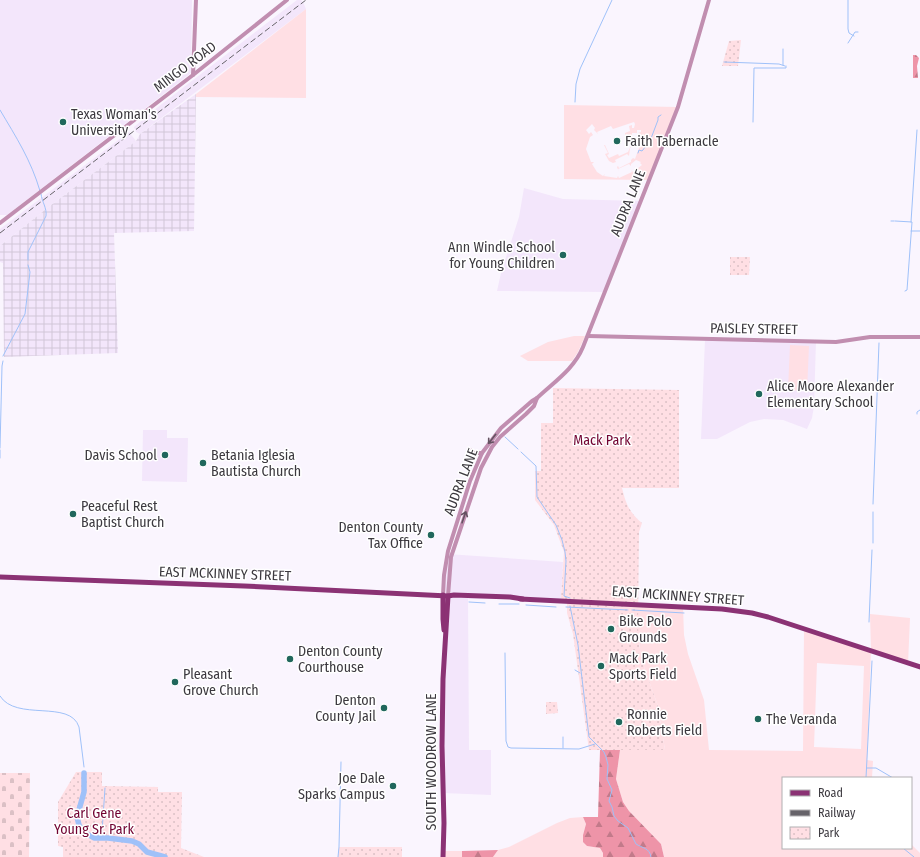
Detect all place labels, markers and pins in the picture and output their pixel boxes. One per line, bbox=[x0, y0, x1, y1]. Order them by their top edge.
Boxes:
place label: Texas Woman's University bbox=[71, 106, 157, 139]
marker: Texas Woman's University bbox=[58, 117, 68, 127]
place label: Faith Tabernacle bbox=[625, 133, 719, 150]
marker: Faith Tabernacle bbox=[612, 136, 622, 146]
place label: Ann Windle School for Young Children bbox=[448, 239, 555, 272]
marker: Ann Windle School for Young Children bbox=[558, 250, 568, 260]
place label: Alice Moore Alexander Elementary School bbox=[767, 378, 894, 411]
marker: Alice Moore Alexander Elementary School bbox=[754, 389, 764, 399]
place label: Davis School bbox=[85, 447, 157, 464]
place label: Betania Iglesia Bautista Church bbox=[211, 447, 301, 480]
marker: Davis School bbox=[160, 450, 170, 460]
marker: Betania Iglesia Bautista Church bbox=[198, 458, 208, 468]
place label: Peaceful Rest Baptist Church bbox=[81, 498, 164, 531]
marker: Peaceful Rest Baptist Church bbox=[68, 509, 78, 519]
place label: Denton County Tax Office bbox=[338, 519, 424, 552]
marker: Denton County Tax Office bbox=[426, 530, 436, 540]
place label: Bike Polo Grounds bbox=[619, 613, 672, 646]
marker: Bike Polo Grounds bbox=[606, 624, 616, 634]
place label: Denton County Courthouse bbox=[298, 643, 383, 676]
place label: Mack Park Sports Field bbox=[609, 650, 677, 683]
marker: Denton County Courthouse bbox=[285, 654, 295, 664]
marker: Mack Park Sports Field bbox=[596, 661, 606, 671]
place label: Pleasant Grove Church bbox=[183, 666, 259, 699]
marker: Pleasant Grove Church bbox=[170, 677, 180, 687]
place label: Denton County Jail bbox=[315, 692, 376, 725]
marker: Denton County Jail bbox=[379, 703, 389, 713]
place label: Ronnie Roberts Field bbox=[627, 706, 702, 739]
place label: The Veranda bbox=[766, 711, 837, 728]
marker: The Veranda bbox=[753, 714, 763, 724]
marker: Ronnie Roberts Field bbox=[614, 717, 624, 727]
place label: Joe Dale Sparks Campus bbox=[298, 770, 385, 803]
marker: Joe Dale Sparks Campus bbox=[388, 781, 398, 791]

